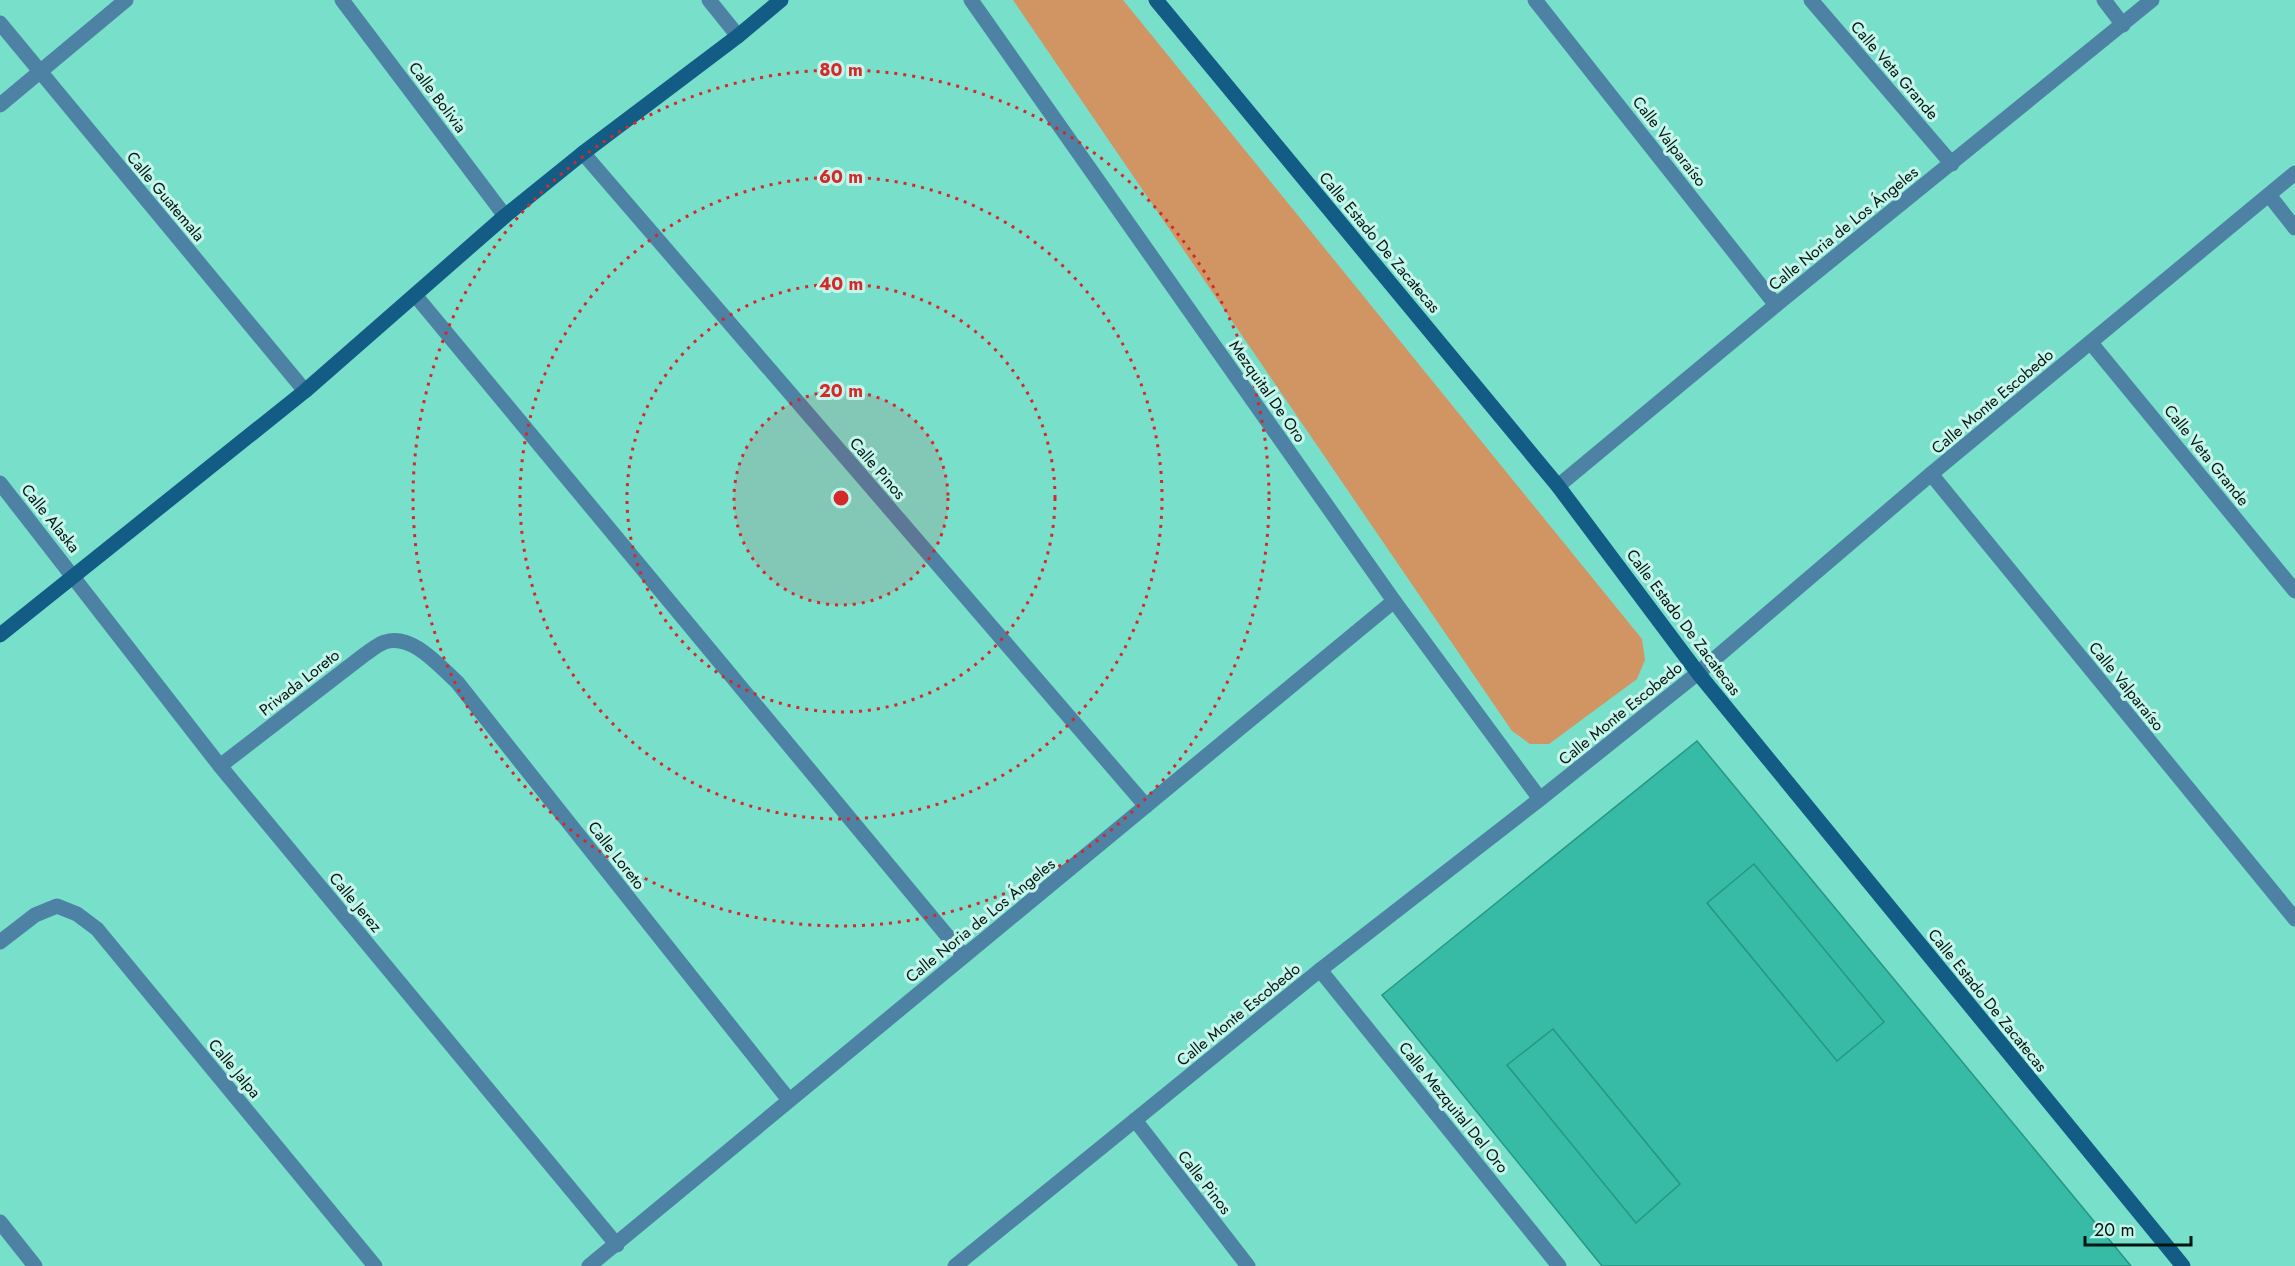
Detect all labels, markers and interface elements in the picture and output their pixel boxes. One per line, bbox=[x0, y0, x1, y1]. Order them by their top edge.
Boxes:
street label: Calle Veta Grande bbox=[1845, 16, 1944, 125]
street label: Calle Bolivia bbox=[403, 57, 472, 138]
text: 80 m bbox=[819, 57, 863, 83]
street label: Calle Valparaíso bbox=[1627, 91, 1712, 191]
street label: Calle Guatemala bbox=[121, 146, 210, 246]
street label: Calle Noria de Los Ángeles bbox=[1764, 161, 1923, 296]
text: 60 m bbox=[819, 164, 863, 190]
street label: Calle Estado De Zacatecas bbox=[1314, 167, 1446, 318]
text: 40 m bbox=[819, 271, 863, 297]
street label: Mezquital De Oro bbox=[1224, 335, 1312, 447]
street label: Calle Monte Escobedo bbox=[1926, 343, 2058, 459]
text: 20 m bbox=[819, 378, 863, 404]
street label: Calle Veta Grande bbox=[2159, 400, 2255, 511]
street label: Calle Pinos bbox=[844, 432, 911, 504]
street label: Calle Alaska bbox=[16, 479, 85, 557]
centre of rings bbox=[831, 488, 851, 508]
street label: Calle Estado De Zacatecas bbox=[1621, 544, 1746, 700]
street label: Calle Valparaíso bbox=[2083, 637, 2170, 736]
street label: Privada Loreto bbox=[254, 643, 345, 721]
street label: Calle Monte Escobedo bbox=[1554, 656, 1687, 770]
street label: Calle Loreto bbox=[583, 816, 651, 895]
street label: Calle Noria de Los Ángeles bbox=[901, 853, 1060, 988]
street label: Calle Jerez bbox=[324, 867, 388, 938]
street label: Calle Estado De Zacatecas bbox=[1923, 924, 2053, 1077]
street label: Calle Monte Escobedo bbox=[1172, 957, 1305, 1071]
street label: Calle Jalpa bbox=[203, 1034, 266, 1103]
street label: Calle Mezquital Del Oro bbox=[1393, 1037, 1514, 1178]
street label: Calle Pinos bbox=[1172, 1145, 1237, 1219]
scale bar bbox=[2085, 1209, 2192, 1247]
text: 20 m bbox=[2094, 1217, 2134, 1243]

